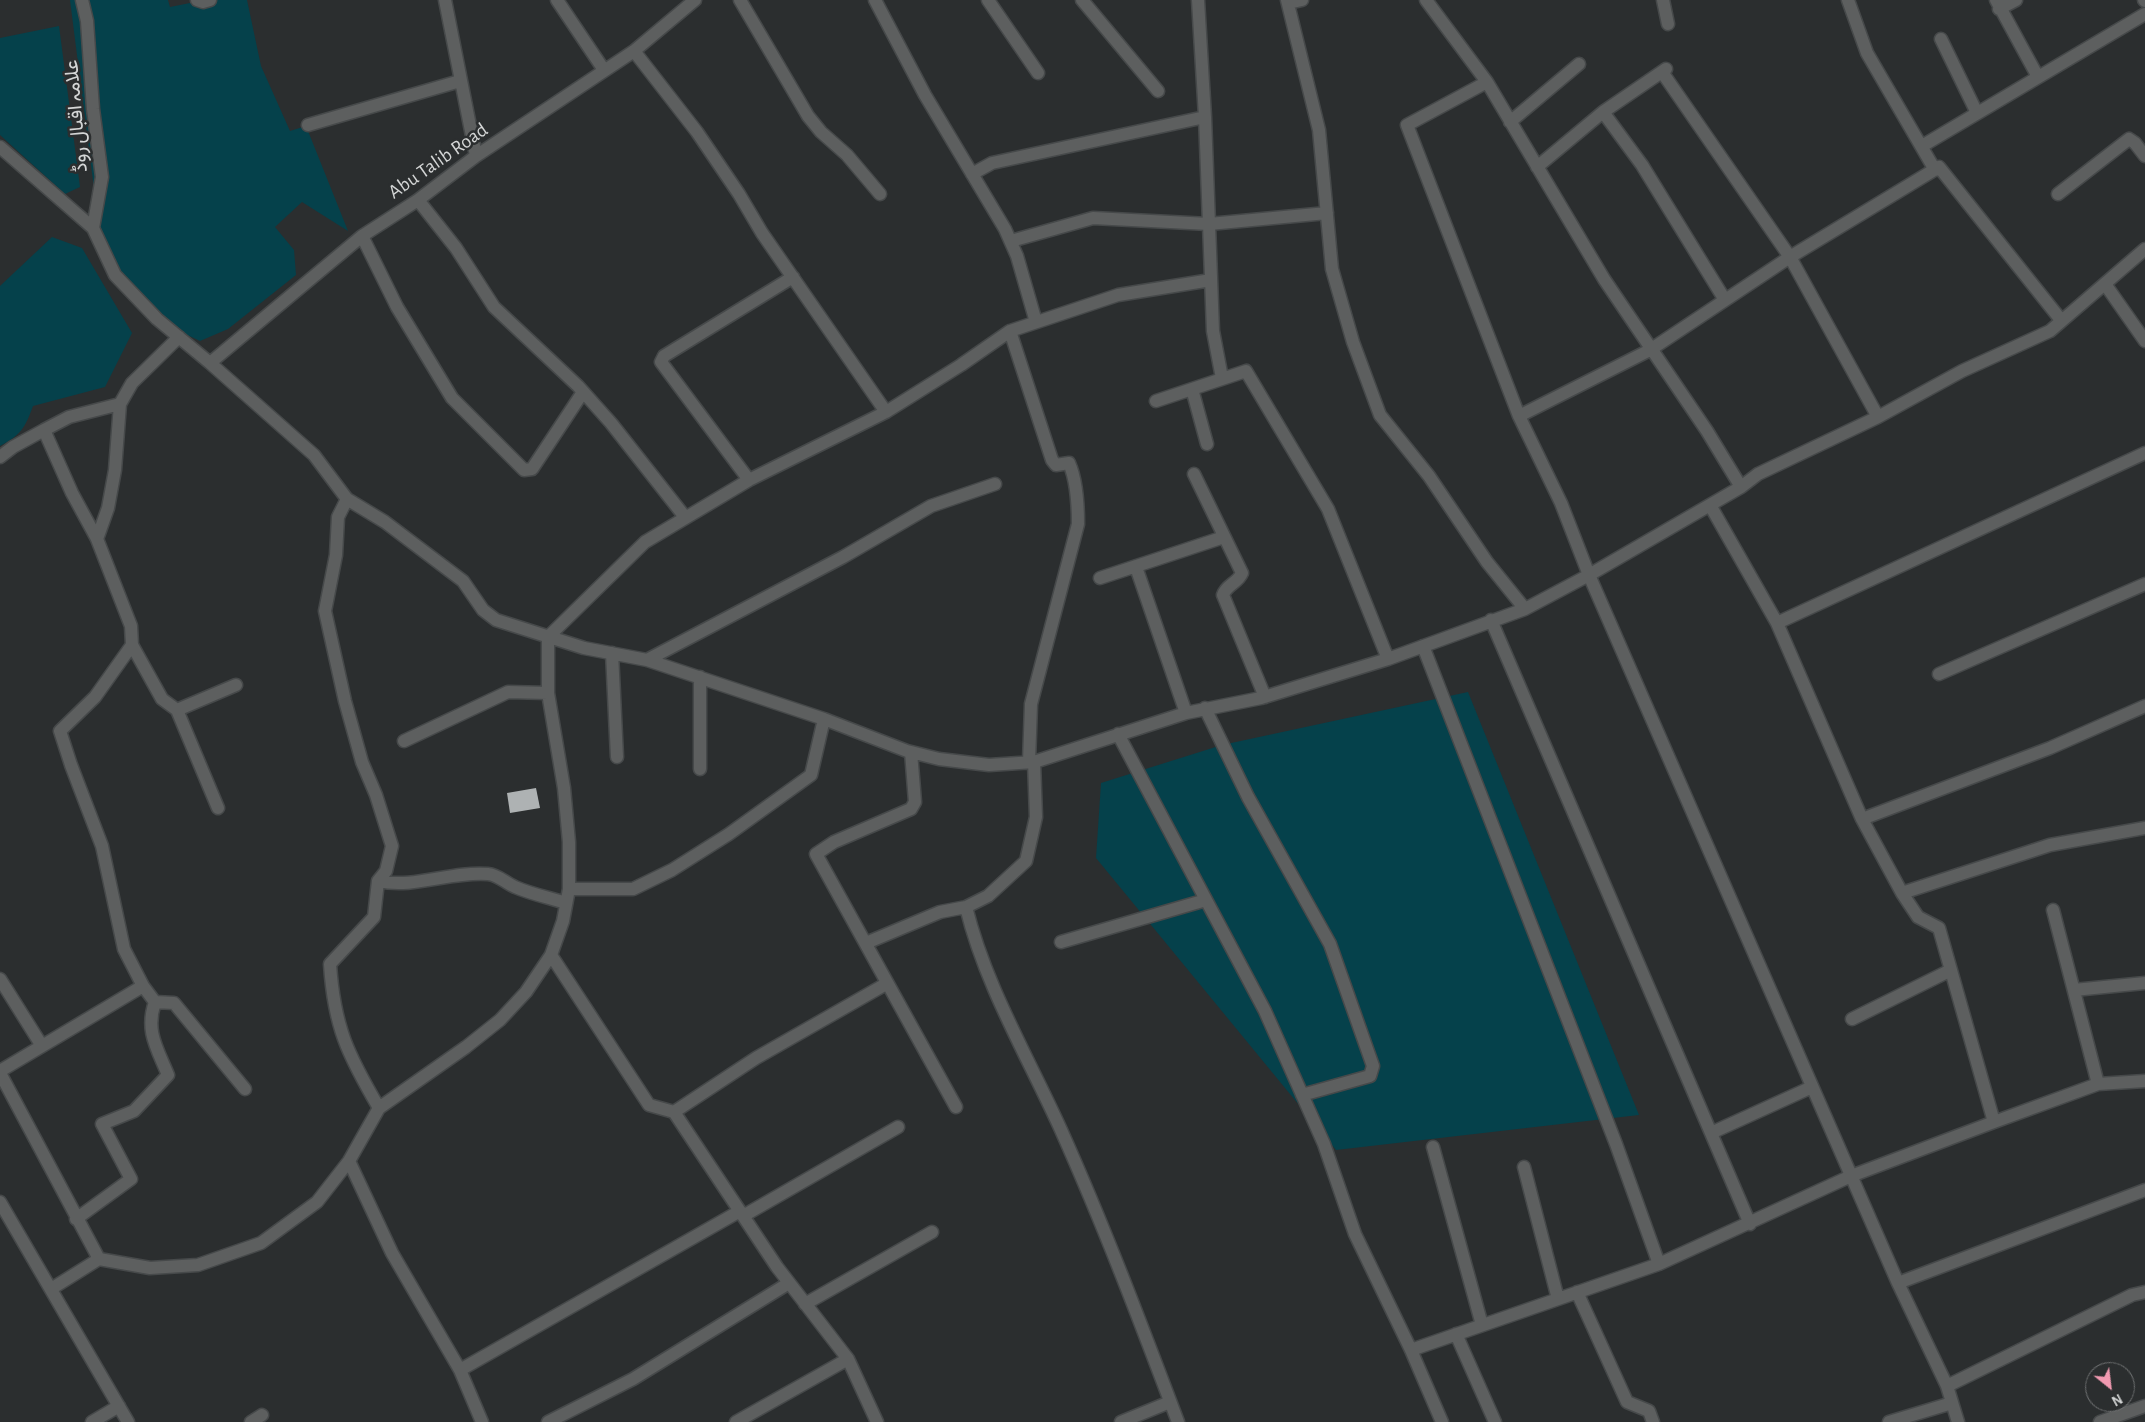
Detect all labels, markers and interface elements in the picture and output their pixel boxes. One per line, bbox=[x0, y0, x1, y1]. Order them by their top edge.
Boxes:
street label: علامہ اقبال روڈ bbox=[59, 59, 93, 173]
street label: Abu Talib Road bbox=[384, 118, 492, 204]
north arrow bbox=[2085, 1362, 2135, 1412]
text: N bbox=[2109, 1391, 2124, 1408]

